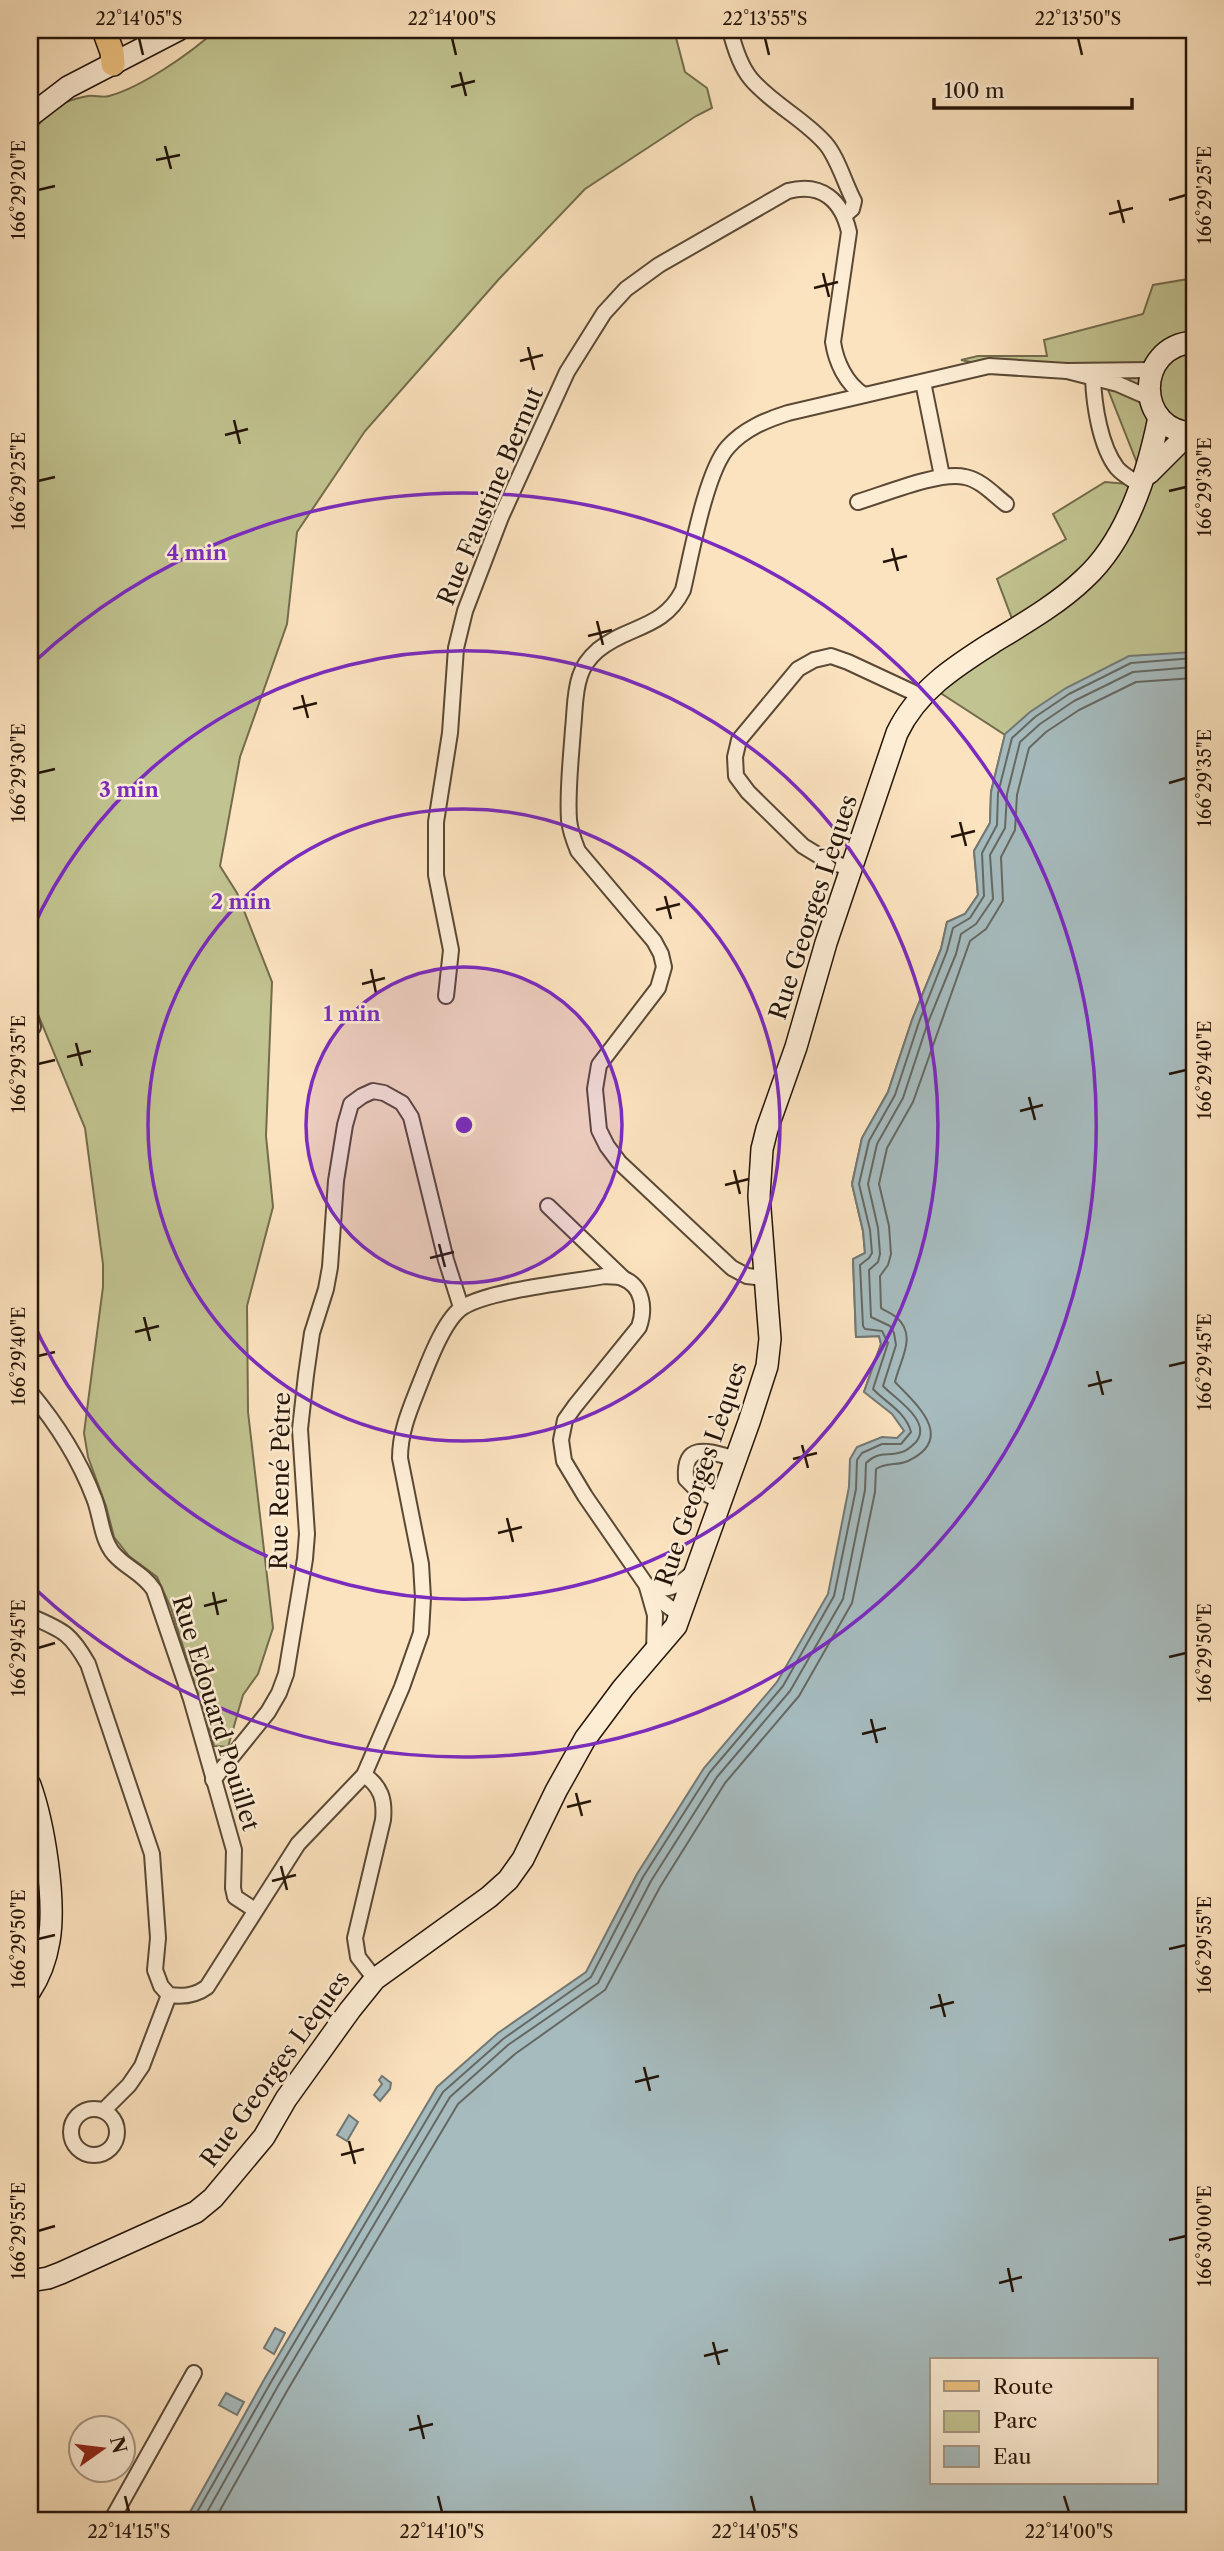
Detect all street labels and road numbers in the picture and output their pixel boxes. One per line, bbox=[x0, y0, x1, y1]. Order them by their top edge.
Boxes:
street label: Rue Faustine Bernut bbox=[431, 382, 549, 609]
street label: Rue Georges Lèques bbox=[763, 791, 863, 1023]
street label: Rue Georges Lèques bbox=[649, 1358, 753, 1590]
street label: Rue René Pètre bbox=[264, 1392, 296, 1570]
street label: Rue Edouard Pouillet bbox=[166, 1592, 266, 1835]
street label: Rue Georges Lèques bbox=[194, 1965, 356, 2173]

